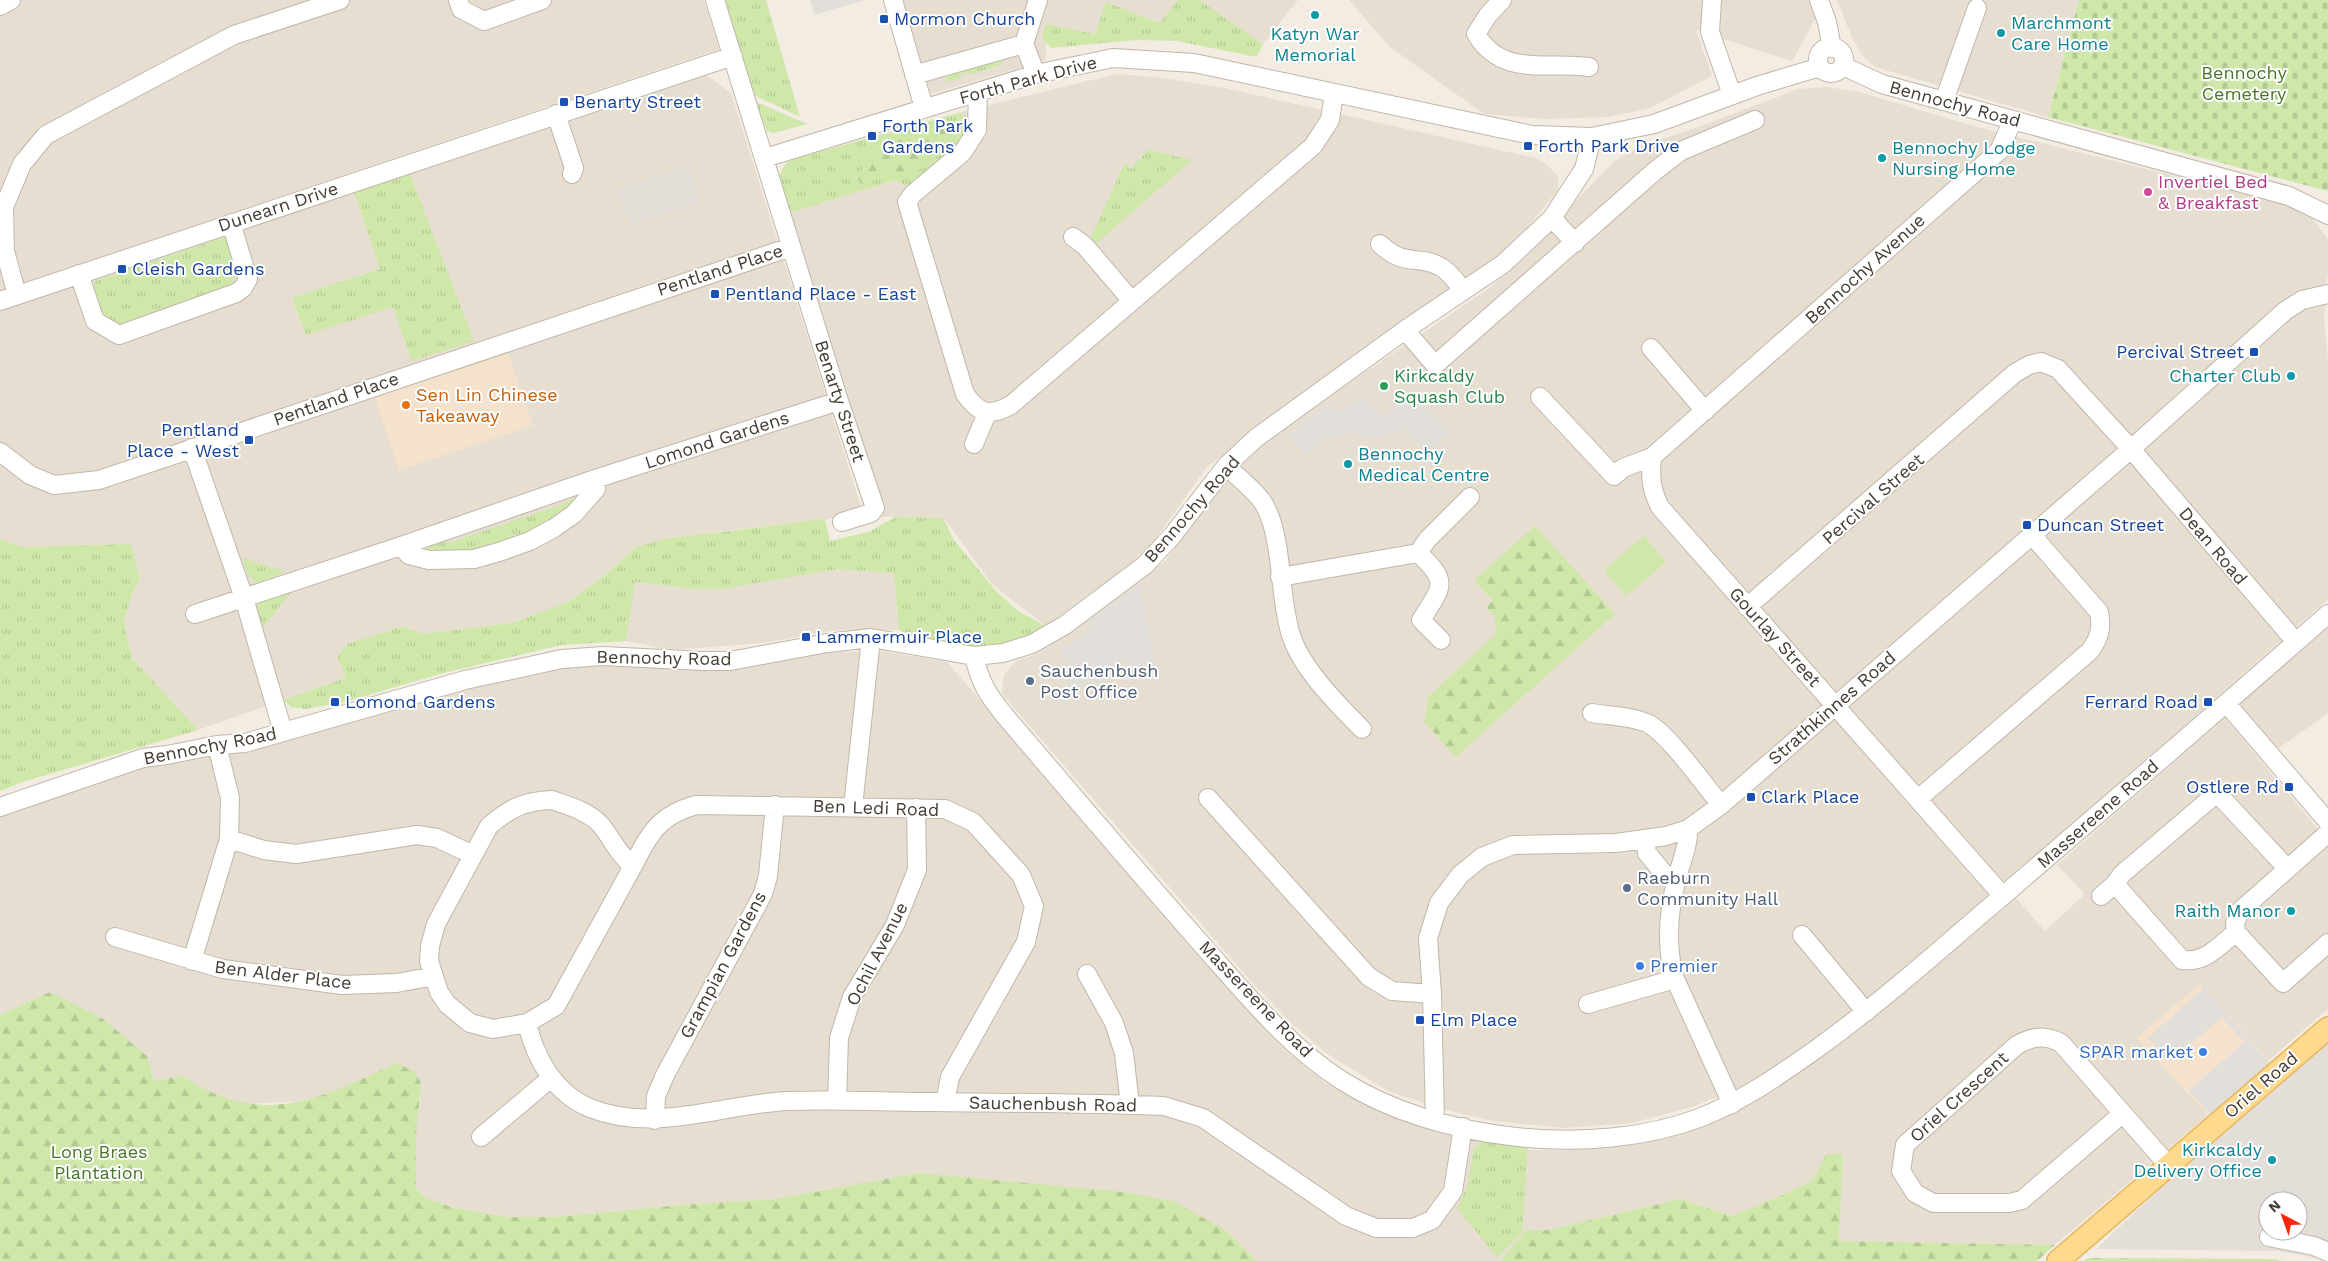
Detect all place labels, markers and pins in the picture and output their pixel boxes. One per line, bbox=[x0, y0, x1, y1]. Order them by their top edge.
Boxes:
place label: Mormon Church bbox=[894, 8, 1035, 29]
marker: Katyn War Memorial bbox=[1309, 9, 1321, 21]
place label: Marchmont Care Home bbox=[2011, 12, 2112, 54]
marker: Mormon Church bbox=[878, 13, 890, 25]
place label: Katyn War Memorial bbox=[1270, 23, 1360, 65]
marker: Marchmont Care Home bbox=[1995, 27, 2007, 39]
place label: Benarty Street bbox=[574, 91, 701, 112]
marker: Benarty Street bbox=[558, 96, 570, 108]
place label: Forth Park Gardens bbox=[882, 115, 973, 157]
marker: Forth Park Gardens bbox=[866, 130, 878, 142]
place label: Forth Park Drive bbox=[1538, 135, 1680, 156]
place label: Bennochy Lodge Nursing Home bbox=[1892, 137, 2036, 179]
marker: Forth Park Drive bbox=[1522, 140, 1534, 152]
marker: Bennochy Lodge Nursing Home bbox=[1876, 152, 1888, 164]
place label: Invertiel Bed & Breakfast bbox=[2158, 171, 2268, 213]
marker: Invertiel Bed & Breakfast bbox=[2142, 186, 2154, 198]
place label: Cleish Gardens bbox=[132, 258, 264, 279]
marker: Cleish Gardens bbox=[116, 263, 128, 275]
place label: Pentland Place - East bbox=[725, 283, 917, 304]
marker: Pentland Place - East bbox=[709, 288, 721, 300]
place label: Percival Street bbox=[2116, 341, 2244, 362]
marker: Percival Street bbox=[2248, 346, 2260, 358]
place label: Kirkcaldy Squash Club bbox=[1394, 365, 1505, 407]
place label: Charter Club bbox=[2169, 365, 2281, 386]
marker: Charter Club bbox=[2285, 370, 2297, 382]
marker: Kirkcaldy Squash Club bbox=[1378, 380, 1390, 392]
place label: Sen Lin Chinese Takeaway bbox=[416, 384, 558, 426]
marker: Sen Lin Chinese Takeaway bbox=[400, 399, 412, 411]
place label: Pentland Place - West bbox=[127, 419, 239, 461]
marker: Pentland Place - West bbox=[243, 434, 255, 446]
place label: Bennochy Medical Centre bbox=[1358, 443, 1490, 485]
marker: Bennochy Medical Centre bbox=[1342, 458, 1354, 470]
place label: Duncan Street bbox=[2037, 514, 2164, 535]
marker: Duncan Street bbox=[2021, 519, 2033, 531]
place label: Lammermuir Place bbox=[816, 626, 982, 647]
marker: Lammermuir Place bbox=[800, 631, 812, 643]
place label: Sauchenbush Post Office bbox=[1040, 660, 1158, 702]
marker: Sauchenbush Post Office bbox=[1024, 675, 1036, 687]
place label: Lomond Gardens bbox=[345, 691, 495, 712]
place label: Ferrard Road bbox=[2085, 691, 2198, 712]
marker: Lomond Gardens bbox=[329, 696, 341, 708]
marker: Ferrard Road bbox=[2202, 696, 2214, 708]
place label: Ostlere Rd bbox=[2186, 776, 2279, 797]
marker: Ostlere Rd bbox=[2283, 781, 2295, 793]
place label: Clark Place bbox=[1761, 786, 1859, 807]
marker: Clark Place bbox=[1745, 791, 1757, 803]
place label: Raeburn Community Hall bbox=[1637, 867, 1779, 909]
marker: Raeburn Community Hall bbox=[1621, 882, 1633, 894]
place label: Raith Manor bbox=[2174, 900, 2281, 921]
marker: Raith Manor bbox=[2285, 905, 2297, 917]
place label: Premier bbox=[1650, 955, 1718, 976]
marker: Premier bbox=[1634, 960, 1646, 972]
place label: Elm Place bbox=[1430, 1009, 1517, 1030]
marker: Elm Place bbox=[1414, 1014, 1426, 1026]
place label: SPAR market bbox=[2079, 1041, 2193, 1062]
marker: SPAR market bbox=[2197, 1046, 2209, 1058]
place label: Kirkcaldy Delivery Office bbox=[2133, 1139, 2263, 1181]
marker: Kirkcaldy Delivery Office bbox=[2266, 1154, 2278, 1166]

